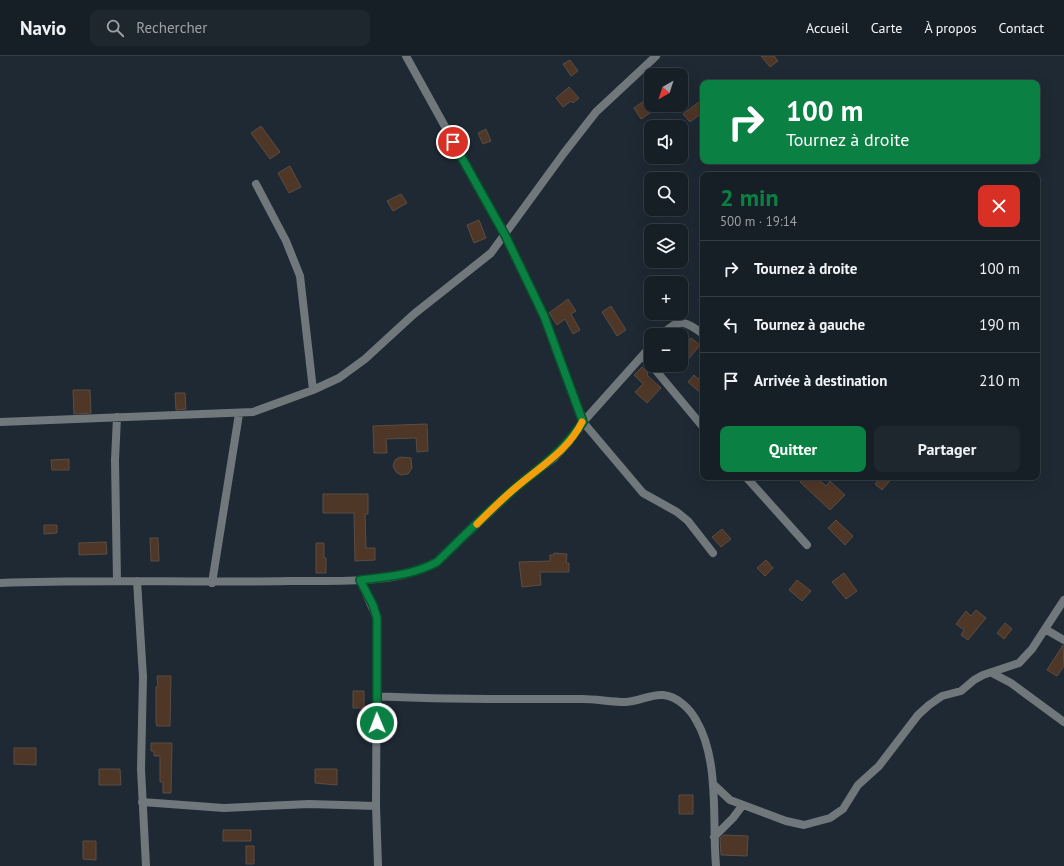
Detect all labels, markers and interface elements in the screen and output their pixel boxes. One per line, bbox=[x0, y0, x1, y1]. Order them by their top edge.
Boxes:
search box bbox=[90, 10, 370, 46]
text: Navio bbox=[20, 16, 66, 40]
icon: search bbox=[104, 17, 126, 39]
text: Rechercher bbox=[136, 18, 207, 37]
text: Accueil bbox=[806, 19, 849, 37]
text: Carte bbox=[871, 19, 902, 37]
text: À propos bbox=[924, 19, 977, 37]
text: Contact bbox=[999, 19, 1044, 37]
north arrow bbox=[644, 68, 688, 112]
map controls bbox=[644, 68, 688, 372]
text: 100 m bbox=[786, 92, 863, 129]
icon: right bbox=[720, 96, 772, 148]
button: sound bbox=[644, 120, 688, 164]
pin bbox=[436, 125, 470, 159]
text: Tournez à droite bbox=[786, 128, 909, 151]
icon: arrive bbox=[442, 131, 464, 153]
button: search bbox=[644, 172, 688, 216]
text: 2 min bbox=[720, 182, 779, 213]
button: close bbox=[978, 185, 1020, 227]
text: 500 m · 19:14 bbox=[720, 213, 797, 230]
button: layers bbox=[644, 224, 688, 268]
icon: right bbox=[720, 258, 742, 280]
text: Tournez à droite bbox=[754, 259, 857, 278]
text: 100 m bbox=[979, 259, 1020, 278]
button: + bbox=[644, 276, 688, 320]
icon: left bbox=[720, 314, 742, 336]
text: Tournez à gauche bbox=[754, 315, 865, 334]
text: 190 m bbox=[979, 315, 1020, 334]
button: − bbox=[644, 328, 688, 372]
icon: arrive bbox=[720, 370, 742, 392]
text: Arrivée à destination bbox=[754, 371, 887, 390]
text: 210 m bbox=[979, 371, 1020, 390]
button: Quitter bbox=[720, 426, 866, 472]
button: Partager bbox=[874, 426, 1020, 472]
position arrow bbox=[356, 702, 398, 744]

